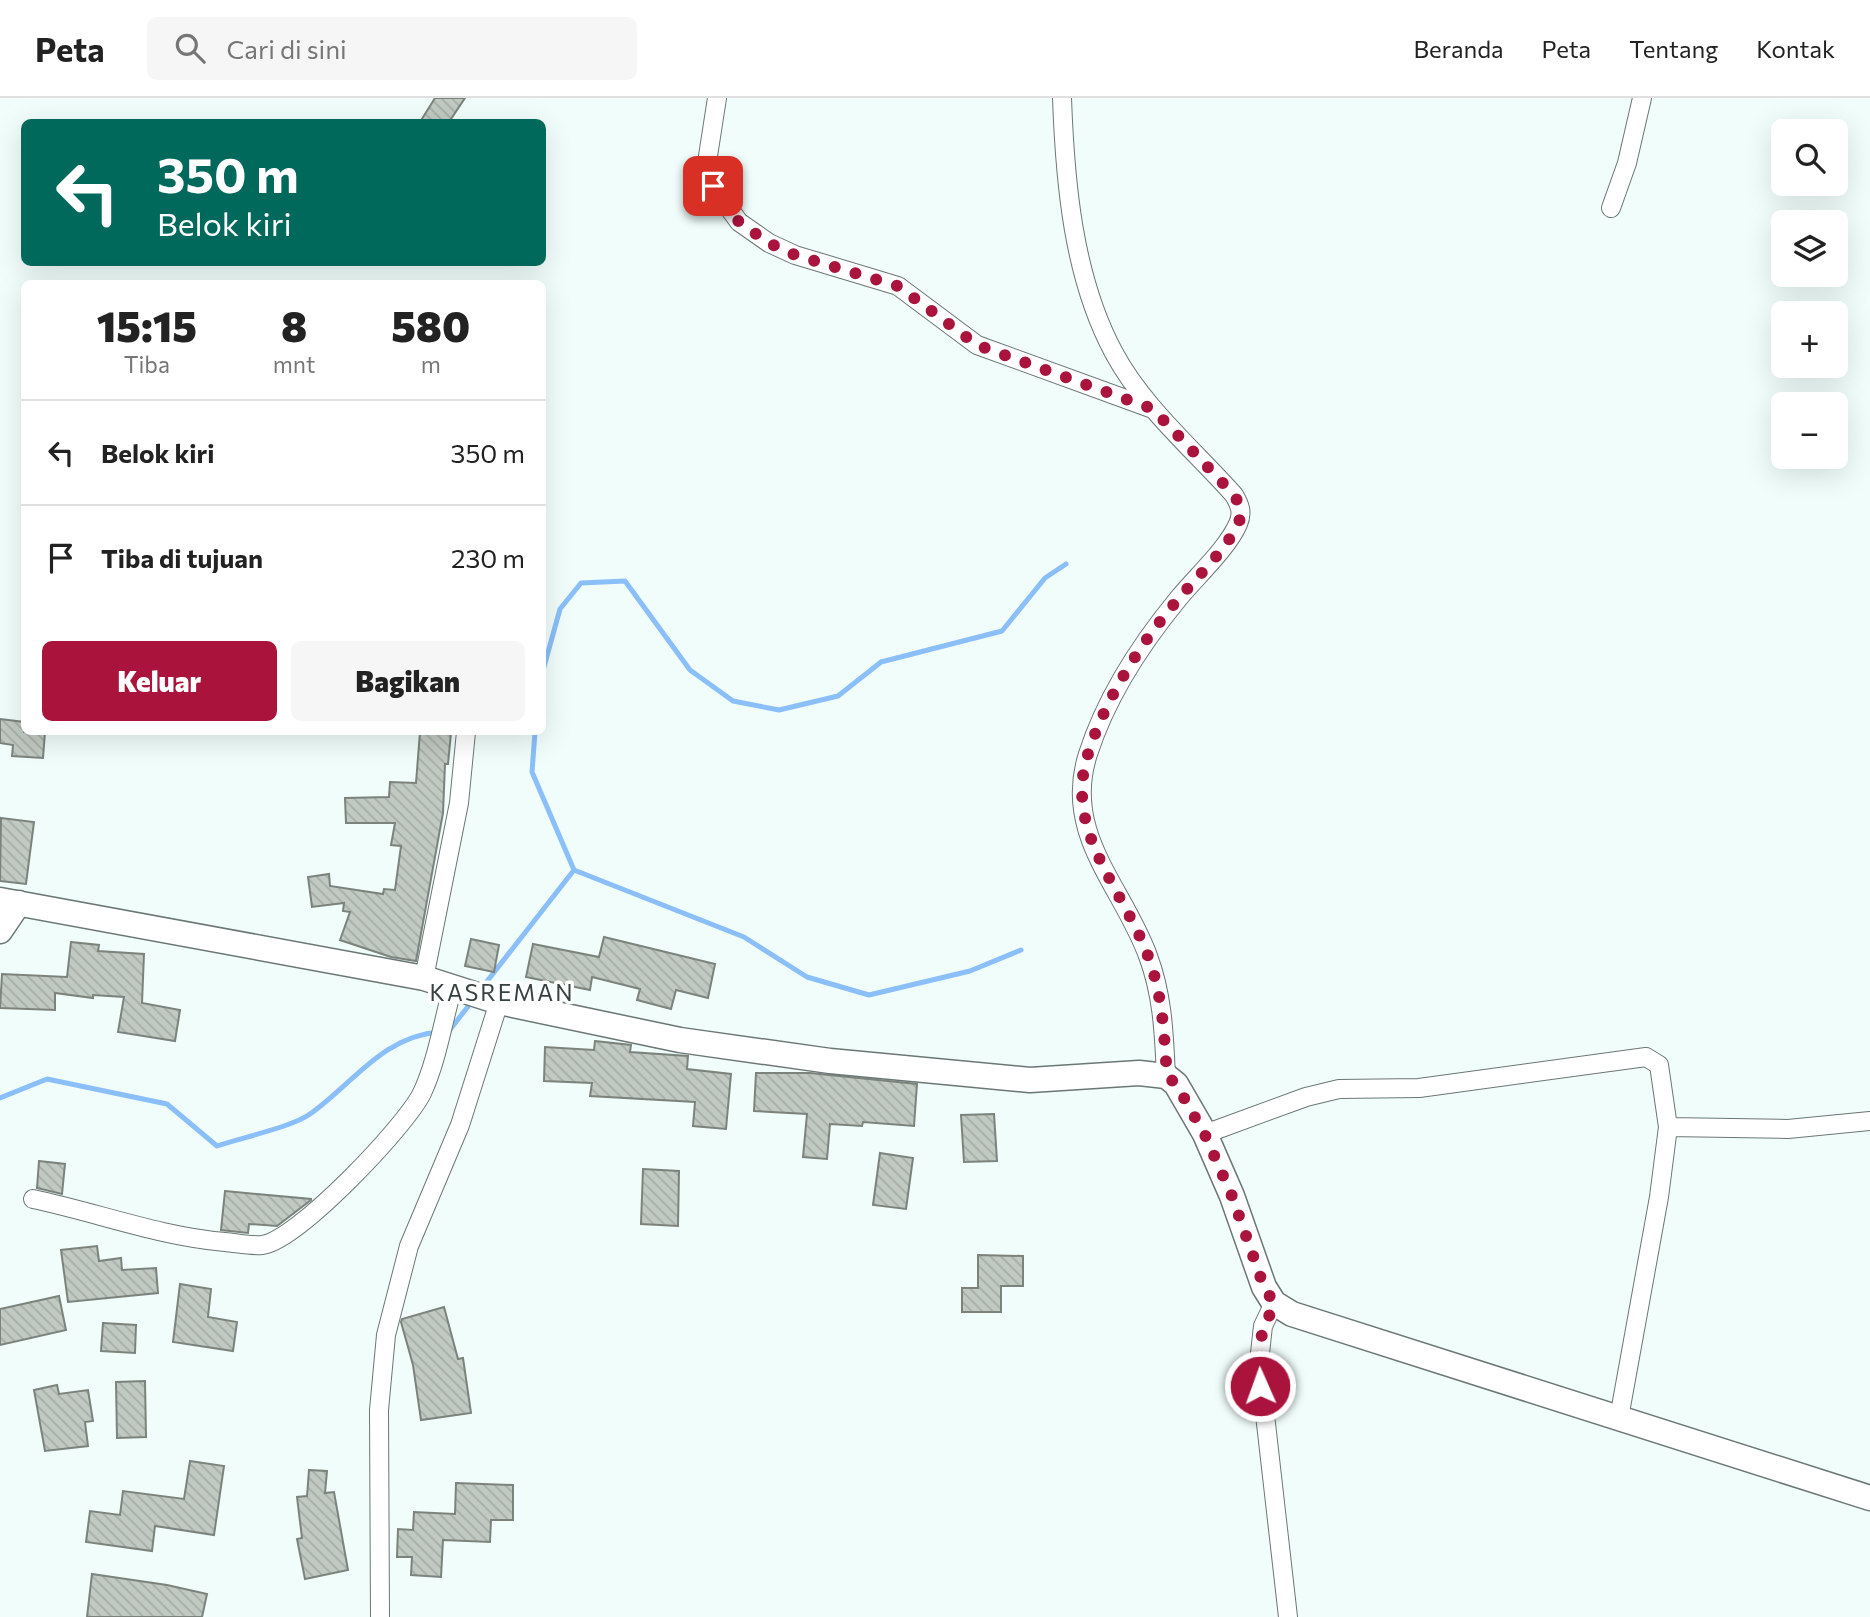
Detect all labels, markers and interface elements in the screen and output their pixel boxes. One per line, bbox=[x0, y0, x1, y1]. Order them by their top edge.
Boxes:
search box bbox=[147, 17, 637, 80]
text: Peta bbox=[35, 28, 105, 69]
icon: search bbox=[171, 29, 209, 67]
text: Cari di sini bbox=[227, 33, 347, 64]
text: Beranda bbox=[1413, 34, 1504, 63]
text: Peta bbox=[1542, 34, 1591, 63]
text: Tentang bbox=[1629, 34, 1718, 63]
text: Kontak bbox=[1756, 34, 1835, 63]
map controls bbox=[1771, 119, 1848, 469]
button: search bbox=[1771, 119, 1848, 196]
text: 350 m bbox=[157, 143, 299, 203]
icon: left bbox=[42, 147, 133, 238]
pin bbox=[683, 156, 743, 216]
icon: arrive bbox=[694, 167, 732, 205]
text: Belok kiri bbox=[157, 203, 292, 243]
button: layers bbox=[1771, 210, 1848, 287]
text: 15:15 bbox=[97, 299, 197, 351]
text: 8 bbox=[281, 299, 307, 351]
text: 580 bbox=[391, 299, 470, 351]
button: + bbox=[1771, 301, 1848, 378]
text: Tiba bbox=[124, 350, 170, 378]
text: mnt bbox=[273, 350, 315, 378]
text: m bbox=[421, 350, 441, 378]
button: − bbox=[1771, 392, 1848, 469]
icon: left bbox=[42, 434, 80, 472]
text: Belok kiri bbox=[101, 437, 215, 468]
text: 350 m bbox=[451, 437, 525, 468]
icon: arrive bbox=[42, 539, 80, 577]
text: Tiba di tujuan bbox=[101, 542, 263, 573]
text: 230 m bbox=[451, 542, 525, 573]
button: Keluar bbox=[42, 641, 277, 721]
button: Bagikan bbox=[291, 641, 525, 721]
district label: KASREMAN bbox=[429, 978, 575, 1006]
position arrow bbox=[1223, 1349, 1297, 1423]

